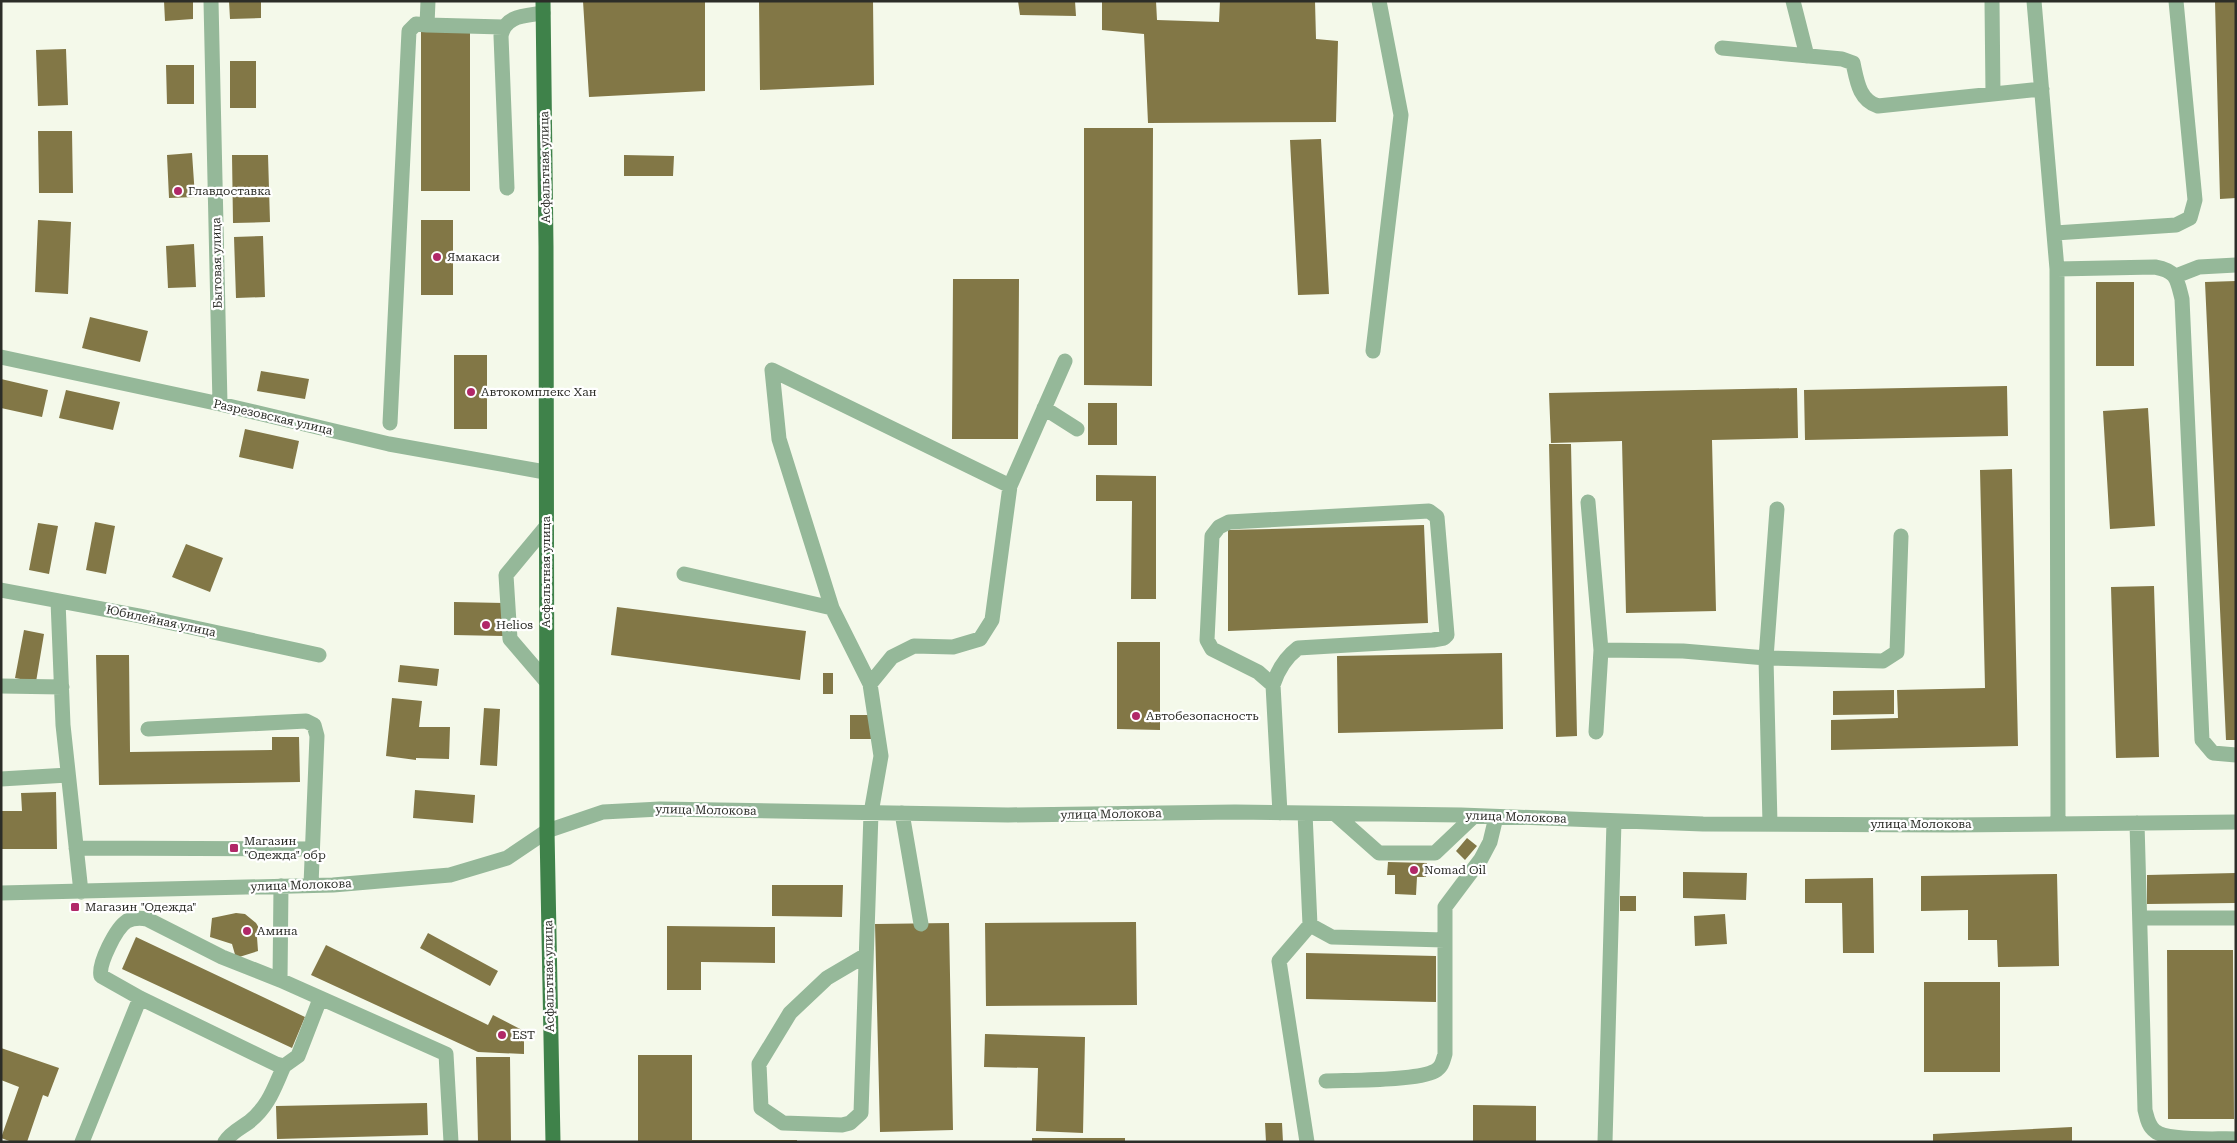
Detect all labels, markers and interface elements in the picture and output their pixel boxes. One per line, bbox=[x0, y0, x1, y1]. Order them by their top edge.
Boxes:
street label: Асфальтная улица bbox=[537, 110, 553, 223]
place label: Главдоставка bbox=[188, 184, 271, 198]
marker: Главдоставка bbox=[172, 185, 184, 197]
street label: Бытовая улица bbox=[209, 217, 225, 309]
place label: Ямакаси bbox=[447, 250, 500, 264]
marker: Ямакаси bbox=[431, 251, 443, 263]
place label: Автокомплекс Хан bbox=[481, 385, 597, 399]
marker: Автокомплекс Хан bbox=[465, 386, 477, 398]
street label: Разрезовская улица bbox=[212, 396, 334, 438]
street label: Асфальтная улица bbox=[539, 515, 553, 628]
street label: Юбилейная улица bbox=[105, 603, 218, 640]
place label: Helios bbox=[496, 618, 533, 632]
marker: Helios bbox=[480, 619, 492, 631]
place label: Автобезопасность bbox=[1146, 709, 1259, 723]
marker: Автобезопасность bbox=[1130, 710, 1142, 722]
street label: улица Молокова bbox=[655, 802, 757, 818]
street label: улица Молокова bbox=[1060, 806, 1162, 822]
street label: улица Молокова bbox=[1465, 808, 1567, 826]
street label: улица Молокова bbox=[1870, 817, 1972, 831]
place label: Магазин "Одежда" обр bbox=[244, 834, 326, 862]
marker: Магазин "Одежда" обр bbox=[228, 842, 240, 854]
place label: Nomad Oil bbox=[1424, 863, 1486, 877]
marker: Nomad Oil bbox=[1408, 864, 1420, 876]
street label: улица Молокова bbox=[250, 876, 352, 894]
place label: Магазин "Одежда" bbox=[85, 900, 197, 914]
marker: Магазин "Одежда" bbox=[69, 901, 81, 913]
street label: Асфальтная улица bbox=[541, 919, 557, 1032]
place label: Амина bbox=[257, 924, 298, 938]
marker: Амина bbox=[241, 925, 253, 937]
place label: EST bbox=[512, 1028, 535, 1042]
marker: EST bbox=[496, 1029, 508, 1041]

